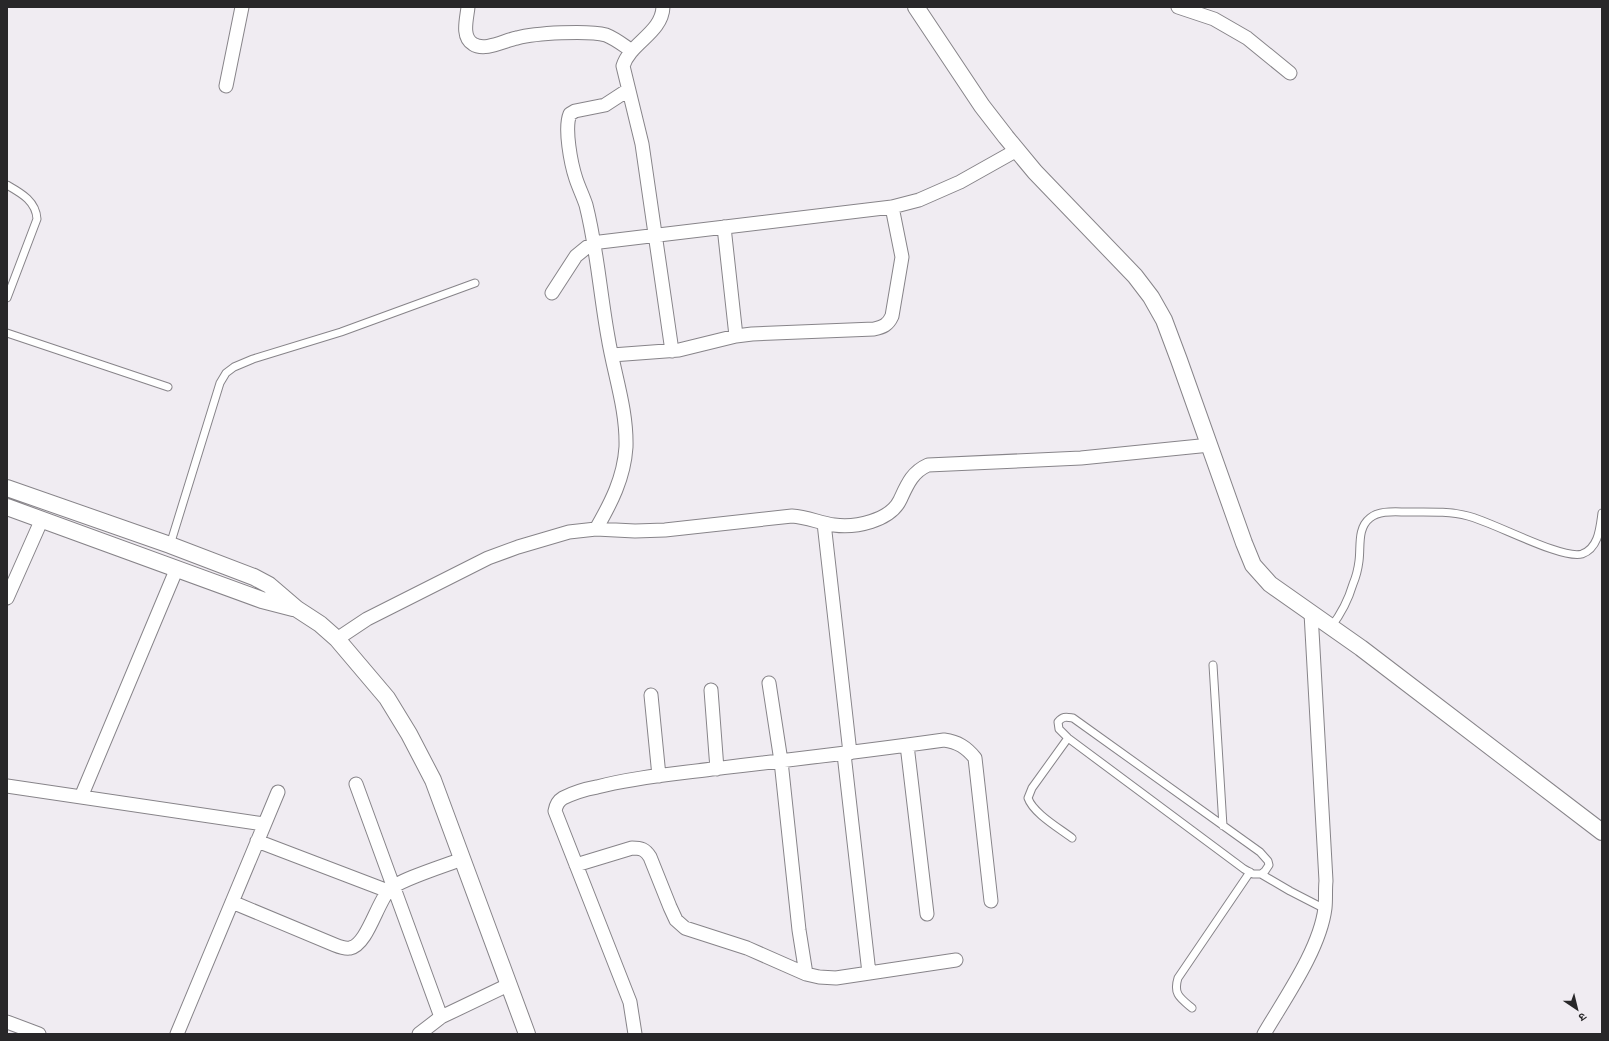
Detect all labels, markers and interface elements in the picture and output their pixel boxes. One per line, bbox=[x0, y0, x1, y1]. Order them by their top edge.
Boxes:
north arrow bbox=[1557, 989, 1597, 1029]
text: उ bbox=[1576, 1010, 1589, 1025]

